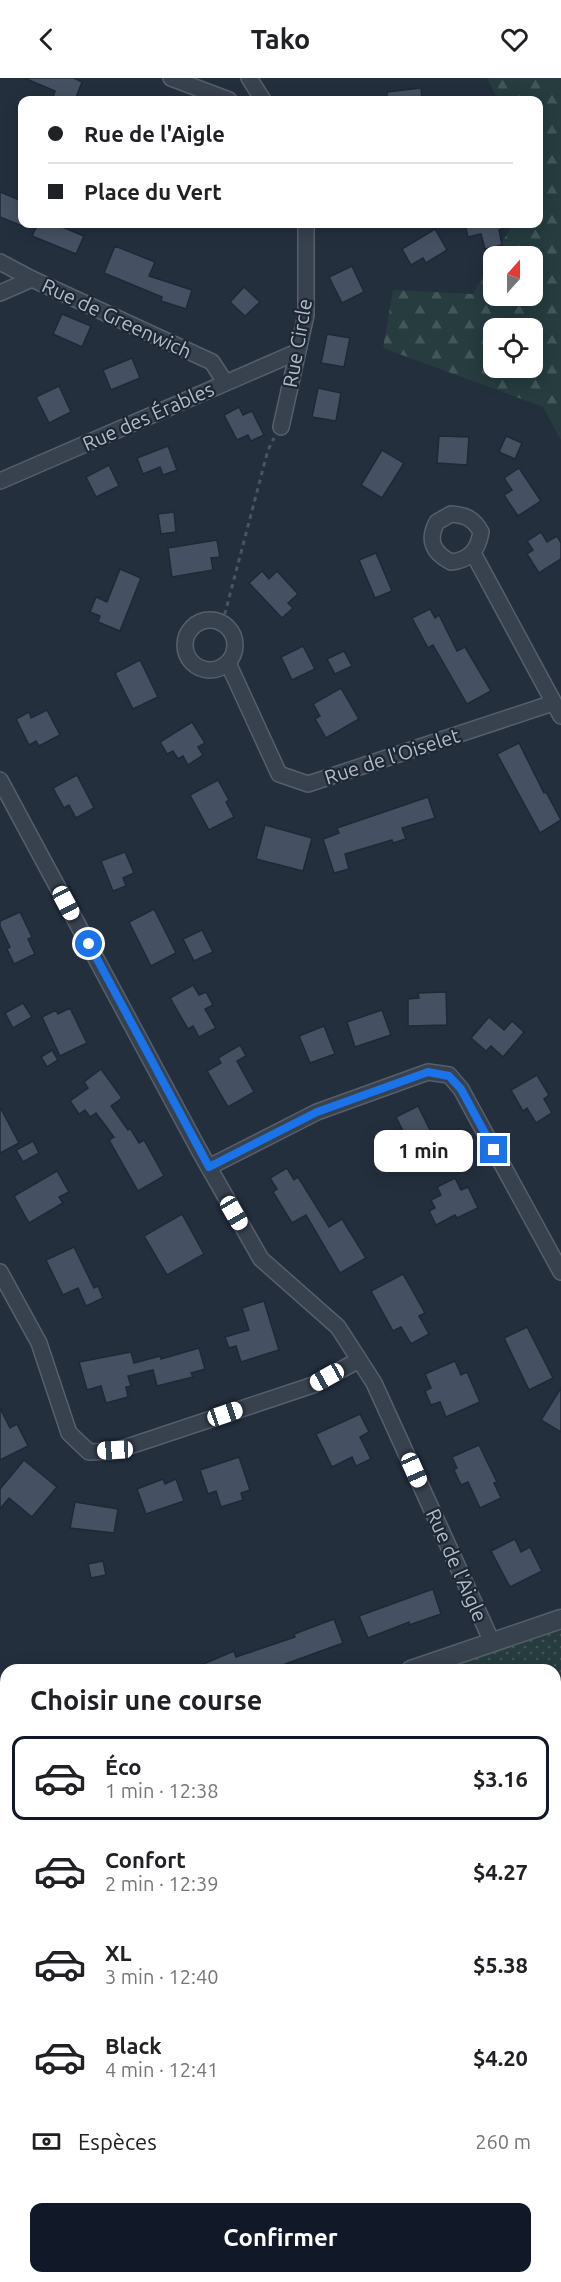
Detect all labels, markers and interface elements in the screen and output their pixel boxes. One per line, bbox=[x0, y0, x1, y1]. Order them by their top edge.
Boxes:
icon: back bbox=[30, 23, 63, 56]
icon: heart bbox=[498, 23, 531, 56]
text: Tako bbox=[251, 24, 310, 54]
text: Rue de l'Aigle bbox=[84, 121, 225, 146]
text: Place du Vert bbox=[84, 179, 222, 204]
north arrow bbox=[483, 246, 543, 306]
map controls bbox=[483, 246, 543, 378]
street label: Rue de Greenwich bbox=[39, 273, 195, 363]
street label: Rue Circle bbox=[278, 297, 316, 389]
button: locate bbox=[483, 318, 543, 378]
street label: Rue des Érables bbox=[79, 377, 217, 455]
street label: Rue de l'Oiselet bbox=[321, 723, 463, 789]
car bbox=[50, 883, 82, 923]
route start bbox=[75, 930, 102, 957]
callout: 1 min bbox=[374, 1129, 473, 1171]
route end bbox=[480, 1136, 507, 1163]
text: 1 min bbox=[398, 1139, 449, 1162]
car bbox=[217, 1193, 251, 1233]
car bbox=[307, 1360, 347, 1394]
car bbox=[205, 1400, 245, 1428]
car bbox=[97, 1440, 133, 1460]
car bbox=[398, 1450, 430, 1490]
street label: Rue de l'Aigle bbox=[422, 1505, 492, 1625]
text: Choisir une course bbox=[30, 1685, 262, 1715]
icon: car bbox=[33, 1751, 87, 1805]
text: Éco bbox=[105, 1754, 142, 1779]
text: $3.16 bbox=[473, 1766, 528, 1791]
text: 1 min · 12:38 bbox=[105, 1779, 219, 1802]
icon: car bbox=[33, 1844, 87, 1898]
text: Confort bbox=[105, 1847, 186, 1872]
text: $4.27 bbox=[473, 1859, 528, 1884]
text: 2 min · 12:39 bbox=[105, 1872, 219, 1895]
icon: car bbox=[33, 1937, 87, 1991]
text: XL bbox=[105, 1940, 132, 1965]
text: $5.38 bbox=[473, 1952, 528, 1977]
text: 3 min · 12:40 bbox=[105, 1965, 219, 1988]
icon: car bbox=[33, 2030, 87, 2084]
text: Black bbox=[105, 2033, 162, 2058]
text: $4.20 bbox=[473, 2045, 528, 2070]
text: 4 min · 12:41 bbox=[105, 2058, 219, 2081]
icon: cash bbox=[30, 2125, 63, 2158]
text: Espèces bbox=[78, 2129, 157, 2154]
text: 260 m bbox=[475, 2130, 531, 2153]
button: Confirmer bbox=[30, 2203, 531, 2272]

